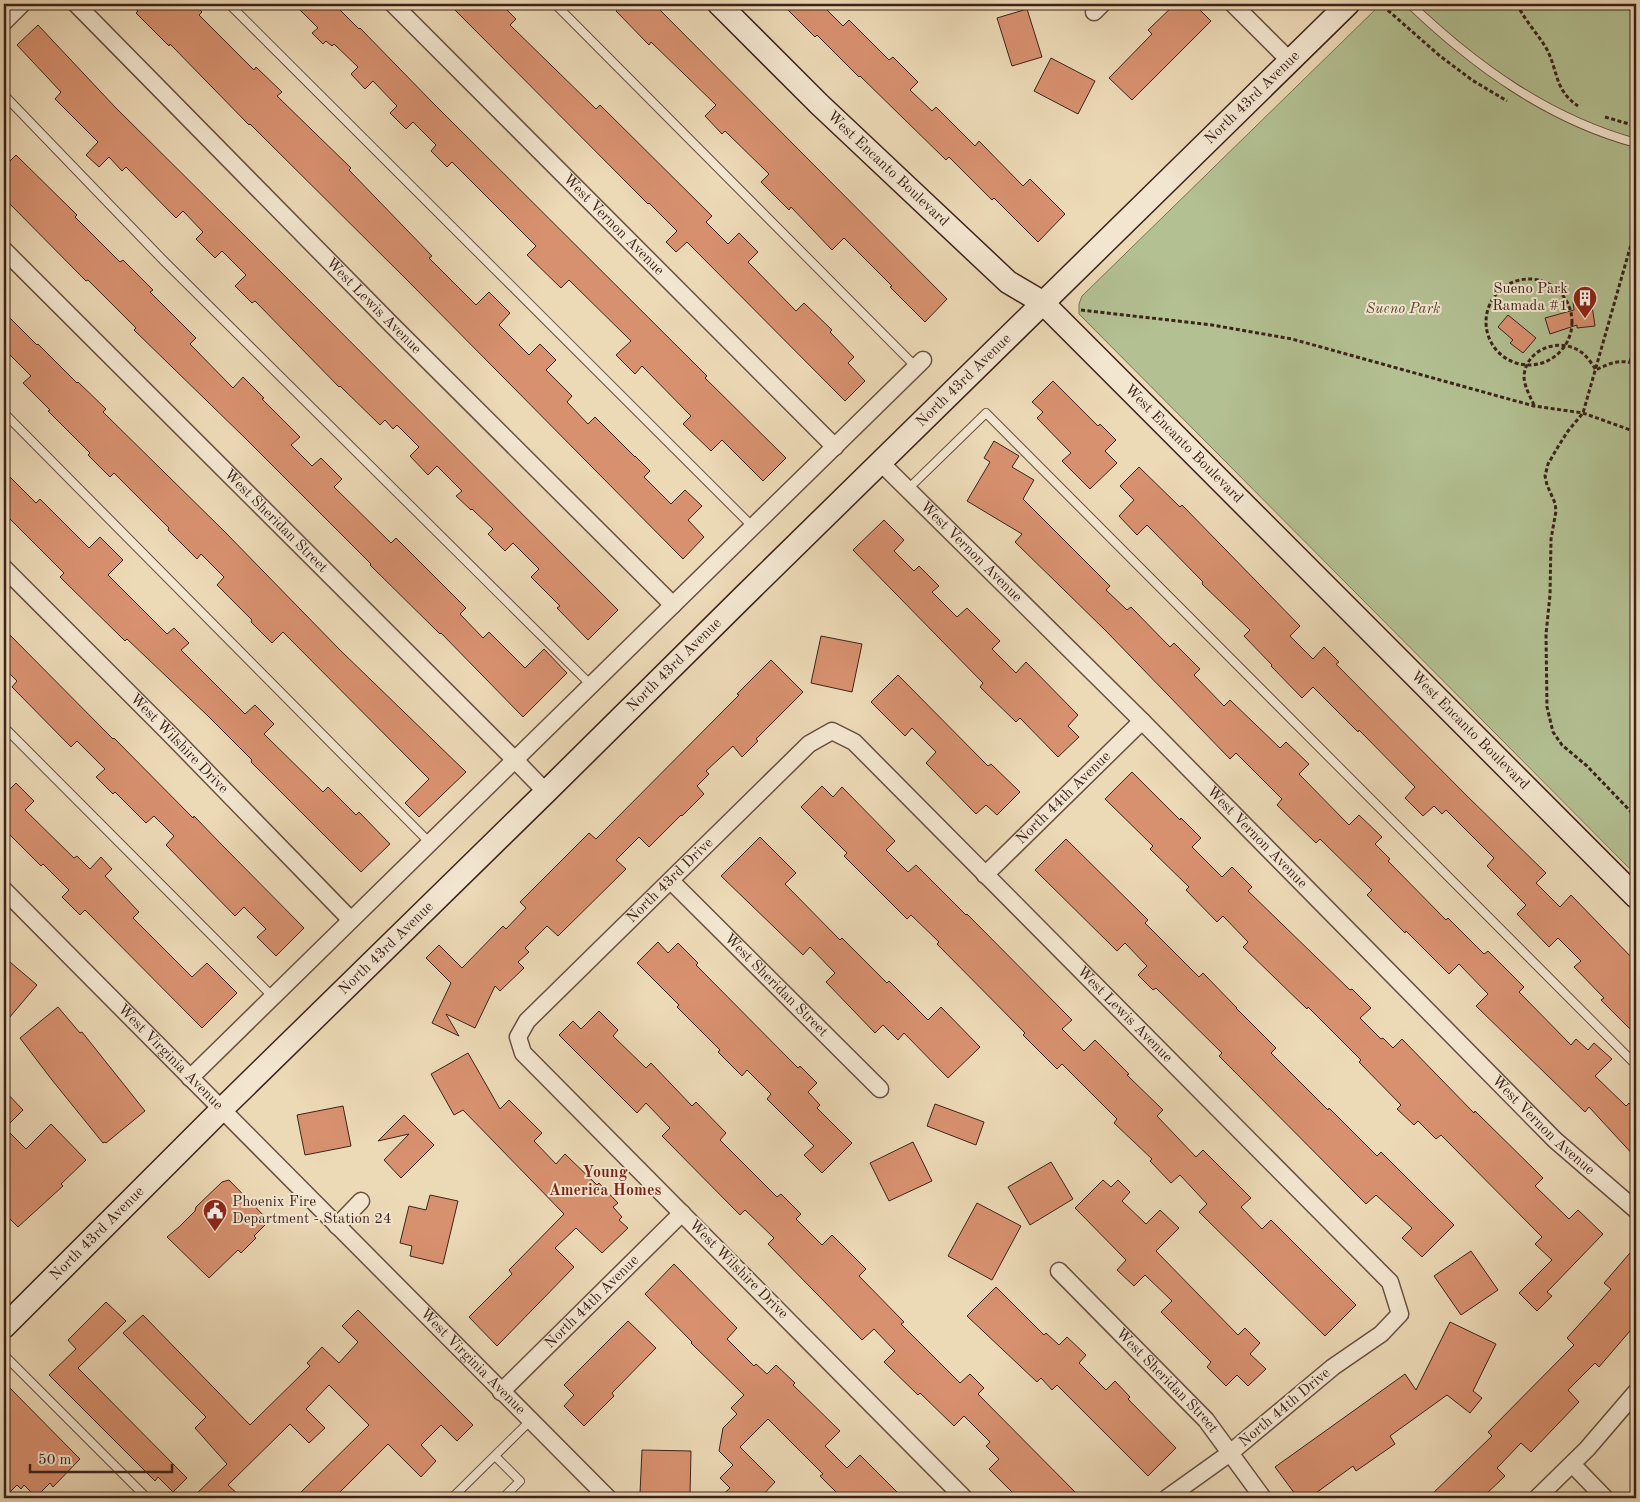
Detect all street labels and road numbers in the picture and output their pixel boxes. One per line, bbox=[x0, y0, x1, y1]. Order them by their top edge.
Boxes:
street label: North 43rd Avenue bbox=[1202, 48, 1303, 147]
street label: West Encanto Boulevard bbox=[824, 108, 952, 229]
street label: West Vernon Avenue bbox=[560, 171, 667, 278]
street label: West Lewis Avenue bbox=[323, 255, 424, 357]
street label: North 43rd Avenue bbox=[914, 331, 1014, 430]
street label: West Encanto Boulevard bbox=[1122, 382, 1246, 506]
street label: West Sheridan Street bbox=[221, 467, 330, 576]
street label: West Vernon Avenue bbox=[917, 499, 1025, 605]
street label: North 43rd Avenue bbox=[624, 615, 724, 715]
street label: West Encanto Boulevard bbox=[1408, 668, 1532, 793]
street label: West Wilshire Drive bbox=[127, 691, 231, 796]
street label: North 44th Avenue bbox=[1013, 749, 1114, 847]
street label: West Vernon Avenue bbox=[1204, 784, 1310, 891]
street label: North 43rd Drive bbox=[624, 835, 716, 926]
street label: North 43rd Avenue bbox=[336, 899, 437, 998]
street label: West Sheridan Street bbox=[721, 931, 831, 1040]
street label: West Lewis Avenue bbox=[1074, 964, 1175, 1066]
street label: West Virginia Avenue bbox=[115, 1002, 226, 1113]
street label: West Vernon Avenue bbox=[1489, 1073, 1597, 1178]
street label: North 43rd Avenue bbox=[47, 1184, 147, 1284]
street label: West Wilshire Drive bbox=[686, 1218, 790, 1322]
street label: North 44th Avenue bbox=[542, 1252, 642, 1351]
street label: West Virginia Avenue bbox=[417, 1306, 528, 1418]
street label: West Sheridan Street bbox=[1113, 1326, 1221, 1436]
street label: North 44th Drive bbox=[1237, 1366, 1333, 1450]

